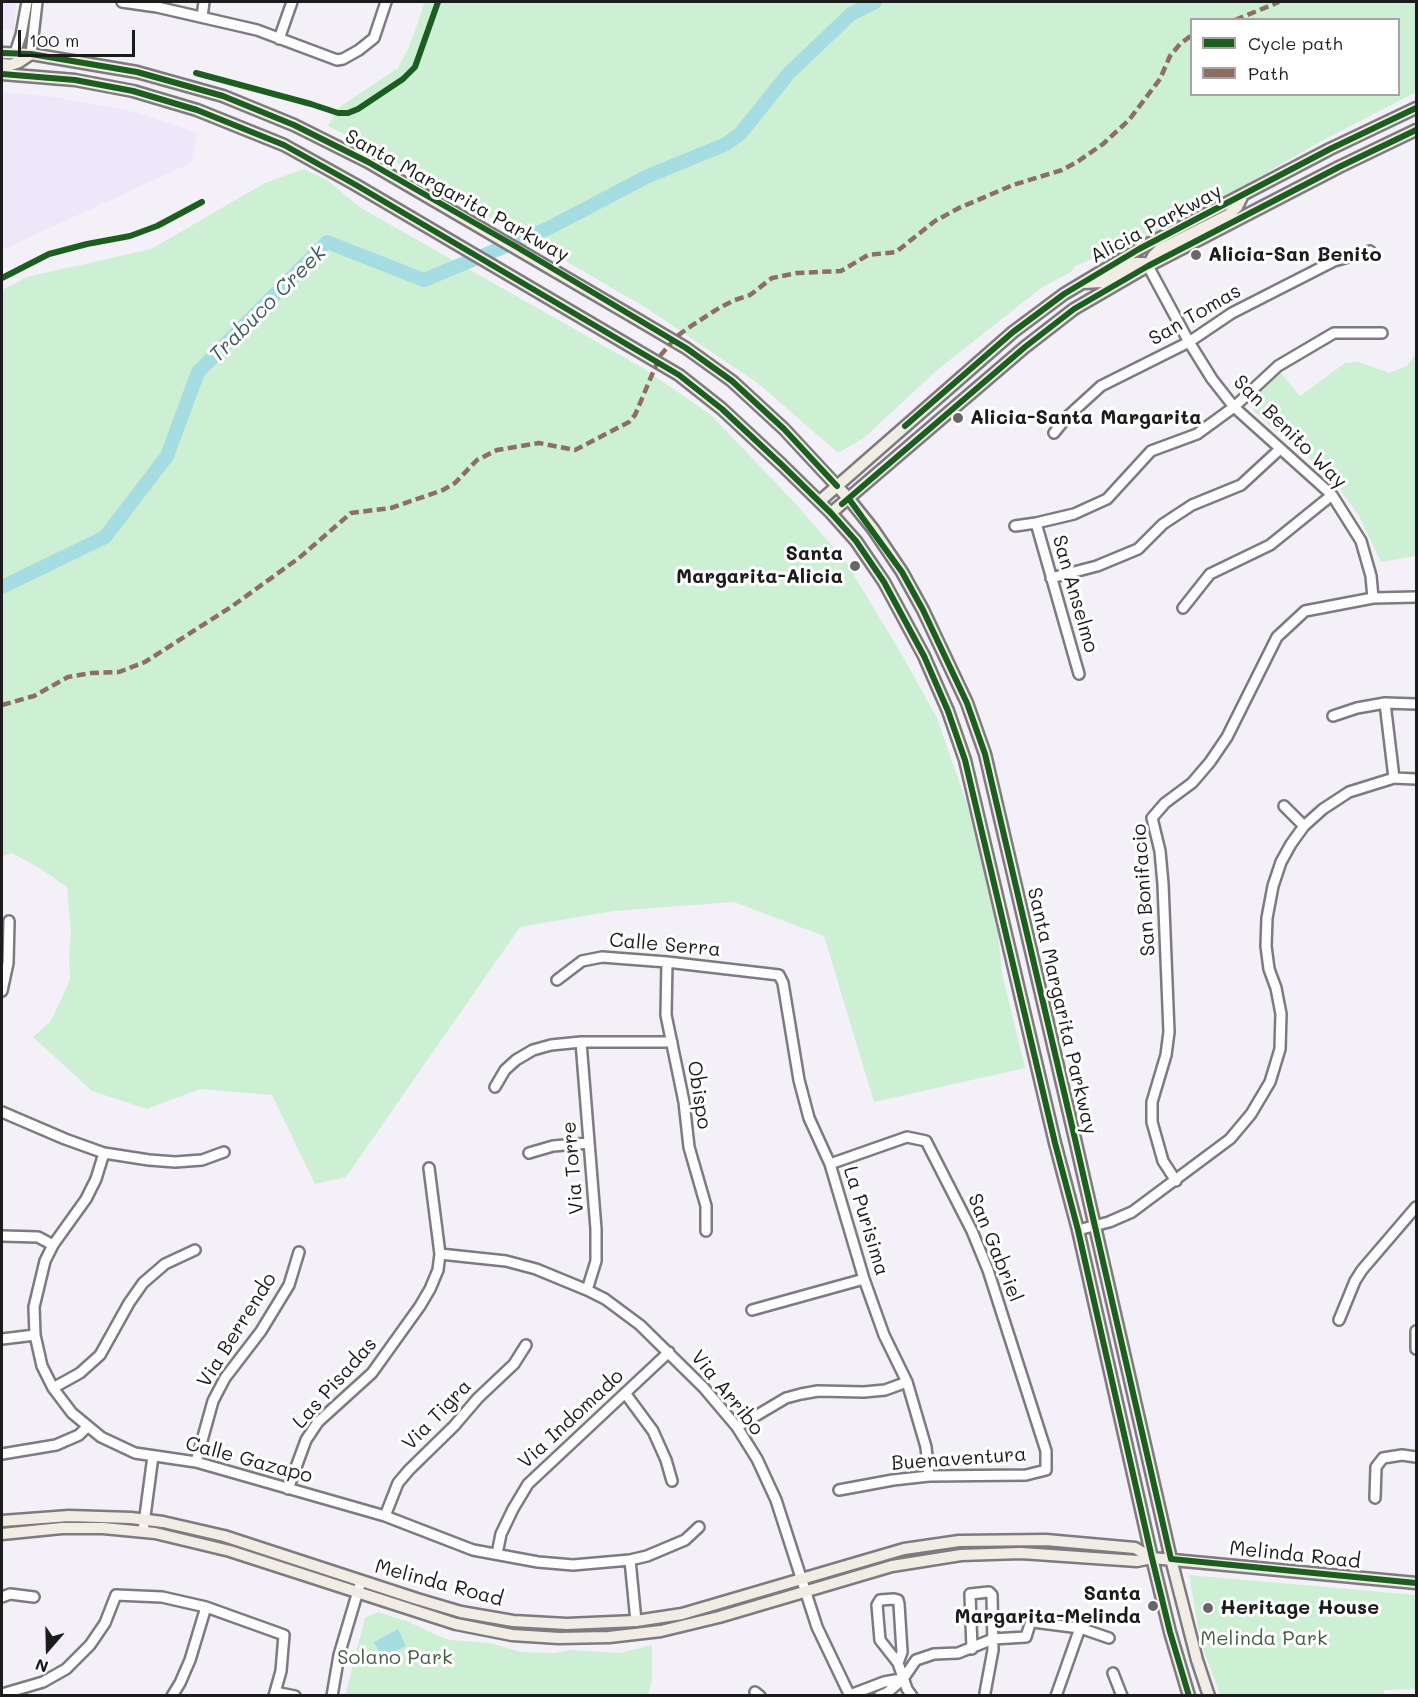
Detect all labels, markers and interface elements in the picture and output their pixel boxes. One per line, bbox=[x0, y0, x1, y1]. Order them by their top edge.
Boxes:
scale bar bbox=[21, 18, 138, 56]
legend bbox=[1190, 18, 1400, 96]
text: 100 m bbox=[29, 28, 79, 52]
text: Cycle path bbox=[1248, 31, 1343, 55]
text: Path bbox=[1248, 61, 1288, 85]
street label: Santa Margarita Parkway bbox=[341, 124, 573, 268]
street label: Alicia Parkway bbox=[1086, 179, 1226, 269]
water label: Trabuco Creek bbox=[205, 241, 331, 367]
place label: Alicia-San Benito bbox=[1208, 243, 1382, 267]
marker: Alicia-San Benito bbox=[1189, 248, 1203, 262]
street label: San Tomas bbox=[1145, 279, 1245, 351]
street label: San Benito Way bbox=[1228, 370, 1352, 494]
place label: Alicia-Santa Margarita bbox=[970, 406, 1202, 430]
marker: Alicia-Santa Margarita bbox=[951, 411, 965, 425]
street label: San Anselmo bbox=[1047, 533, 1103, 655]
place label: Santa Margarita-Alicia bbox=[676, 542, 843, 589]
marker: Santa Margarita-Alicia bbox=[848, 559, 862, 573]
street label: San Bonifacio bbox=[1127, 823, 1161, 957]
street label: Santa Margarita Parkway bbox=[1022, 885, 1102, 1137]
street label: Calle Serra bbox=[608, 928, 722, 962]
street label: Obispo bbox=[682, 1059, 716, 1131]
street label: Via Torre bbox=[557, 1120, 589, 1216]
street label: La Purisima bbox=[838, 1163, 894, 1279]
street label: San Gabriel bbox=[962, 1190, 1028, 1306]
street label: Via Berrendo bbox=[192, 1268, 282, 1392]
street label: Las Pisadas bbox=[288, 1332, 382, 1434]
street label: Via Arribo bbox=[685, 1346, 769, 1440]
street label: Via Indomado bbox=[513, 1364, 629, 1474]
street label: Via Tigra bbox=[397, 1375, 477, 1455]
street label: Calle Gazapo bbox=[183, 1432, 315, 1488]
street label: Buenaventura bbox=[891, 1442, 1027, 1476]
street label: Melinda Road bbox=[1228, 1536, 1362, 1574]
street label: Melinda Road bbox=[372, 1554, 506, 1612]
place label: Santa Margarita-Melinda bbox=[954, 1582, 1141, 1629]
place label: Heritage House bbox=[1220, 1596, 1379, 1620]
marker: Santa Margarita-Melinda bbox=[1146, 1599, 1160, 1613]
marker: Heritage House bbox=[1201, 1601, 1215, 1615]
north arrow bbox=[18, 1619, 78, 1679]
park label: Melinda Park bbox=[1200, 1627, 1328, 1651]
park label: Solano Park bbox=[337, 1646, 453, 1670]
text: N bbox=[32, 1654, 51, 1678]

